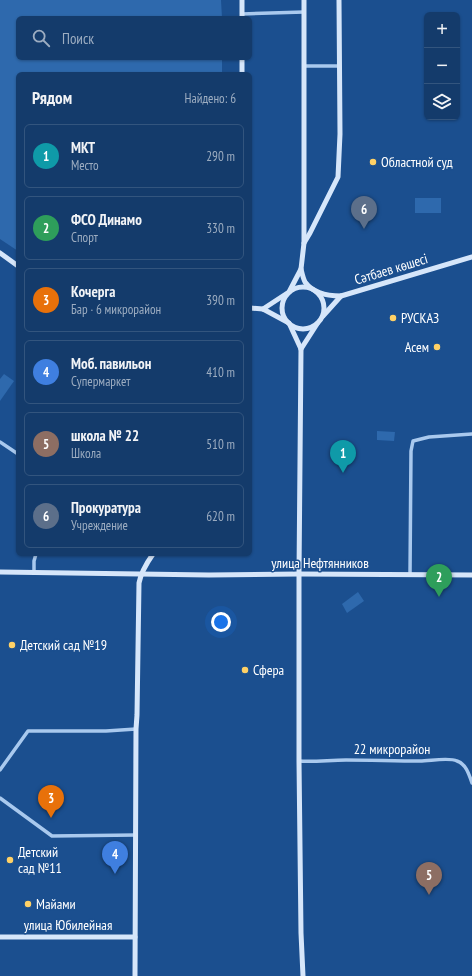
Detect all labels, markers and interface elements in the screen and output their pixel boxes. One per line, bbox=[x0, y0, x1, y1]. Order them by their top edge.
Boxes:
map controls bbox=[424, 12, 460, 120]
button: + bbox=[424, 12, 460, 48]
search box bbox=[16, 16, 252, 60]
icon: search bbox=[30, 27, 52, 49]
text: Поиск bbox=[62, 29, 94, 48]
button: − bbox=[424, 48, 460, 84]
button: layers bbox=[424, 84, 460, 120]
text: Рядом bbox=[32, 87, 72, 109]
text: Найдено: 6 bbox=[185, 90, 236, 107]
text: МКТ bbox=[71, 138, 95, 157]
text: 1 bbox=[43, 148, 49, 165]
text: 290 m bbox=[206, 148, 235, 165]
place label: Областной суд bbox=[381, 153, 453, 171]
text: Место bbox=[71, 157, 99, 174]
marker: Областной суд bbox=[368, 157, 378, 167]
pin: 6 bbox=[351, 196, 377, 229]
text: ФСО Динамо bbox=[71, 210, 142, 229]
text: 2 bbox=[43, 220, 49, 237]
text: 330 m bbox=[206, 220, 235, 237]
text: Спорт bbox=[71, 229, 98, 246]
street label: Сәтбаев көшесі bbox=[352, 249, 430, 289]
text: Кочерга bbox=[71, 282, 115, 301]
text: 3 bbox=[43, 292, 49, 309]
text: 390 m bbox=[206, 292, 235, 309]
text: Бар · 6 микрорайон bbox=[71, 301, 161, 318]
place label: РУСКАЗ bbox=[401, 309, 439, 327]
marker: РУСКАЗ bbox=[388, 313, 398, 323]
place label: Асем bbox=[405, 338, 429, 356]
marker: Асем bbox=[432, 342, 442, 352]
text: Моб. павильон bbox=[71, 354, 151, 373]
text: 4 bbox=[43, 364, 49, 381]
text: 410 m bbox=[206, 364, 235, 381]
text: Супермаркет bbox=[71, 373, 130, 390]
text: школа № 22 bbox=[71, 426, 139, 445]
text: 5 bbox=[43, 436, 49, 453]
text: 510 m bbox=[206, 436, 235, 453]
pin: 1 bbox=[330, 440, 356, 473]
text: Школа bbox=[71, 445, 101, 462]
text: Прокуратура bbox=[71, 498, 141, 517]
text: 6 bbox=[43, 508, 49, 525]
text: 620 m bbox=[206, 508, 235, 525]
text: Учреждение bbox=[71, 517, 128, 534]
street label: улица Нефтянников bbox=[271, 554, 369, 572]
pin: 2 bbox=[426, 564, 452, 597]
your location bbox=[211, 612, 231, 632]
place label: Детский сад №19 bbox=[20, 636, 107, 654]
marker: Детский сад №19 bbox=[7, 640, 17, 650]
place label: Сфера bbox=[253, 661, 284, 679]
marker: Сфера bbox=[240, 665, 250, 675]
street label: 22 микрорайон bbox=[354, 740, 430, 758]
pin: 3 bbox=[38, 785, 64, 818]
pin: 4 bbox=[102, 841, 128, 874]
place label: Детский сад №11 bbox=[18, 843, 62, 877]
marker: Детский сад №11 bbox=[5, 855, 15, 865]
pin: 5 bbox=[416, 862, 442, 895]
place label: Майами bbox=[36, 895, 76, 913]
marker: Майами bbox=[23, 899, 33, 909]
street label: улица Юбилейная bbox=[24, 916, 112, 934]

